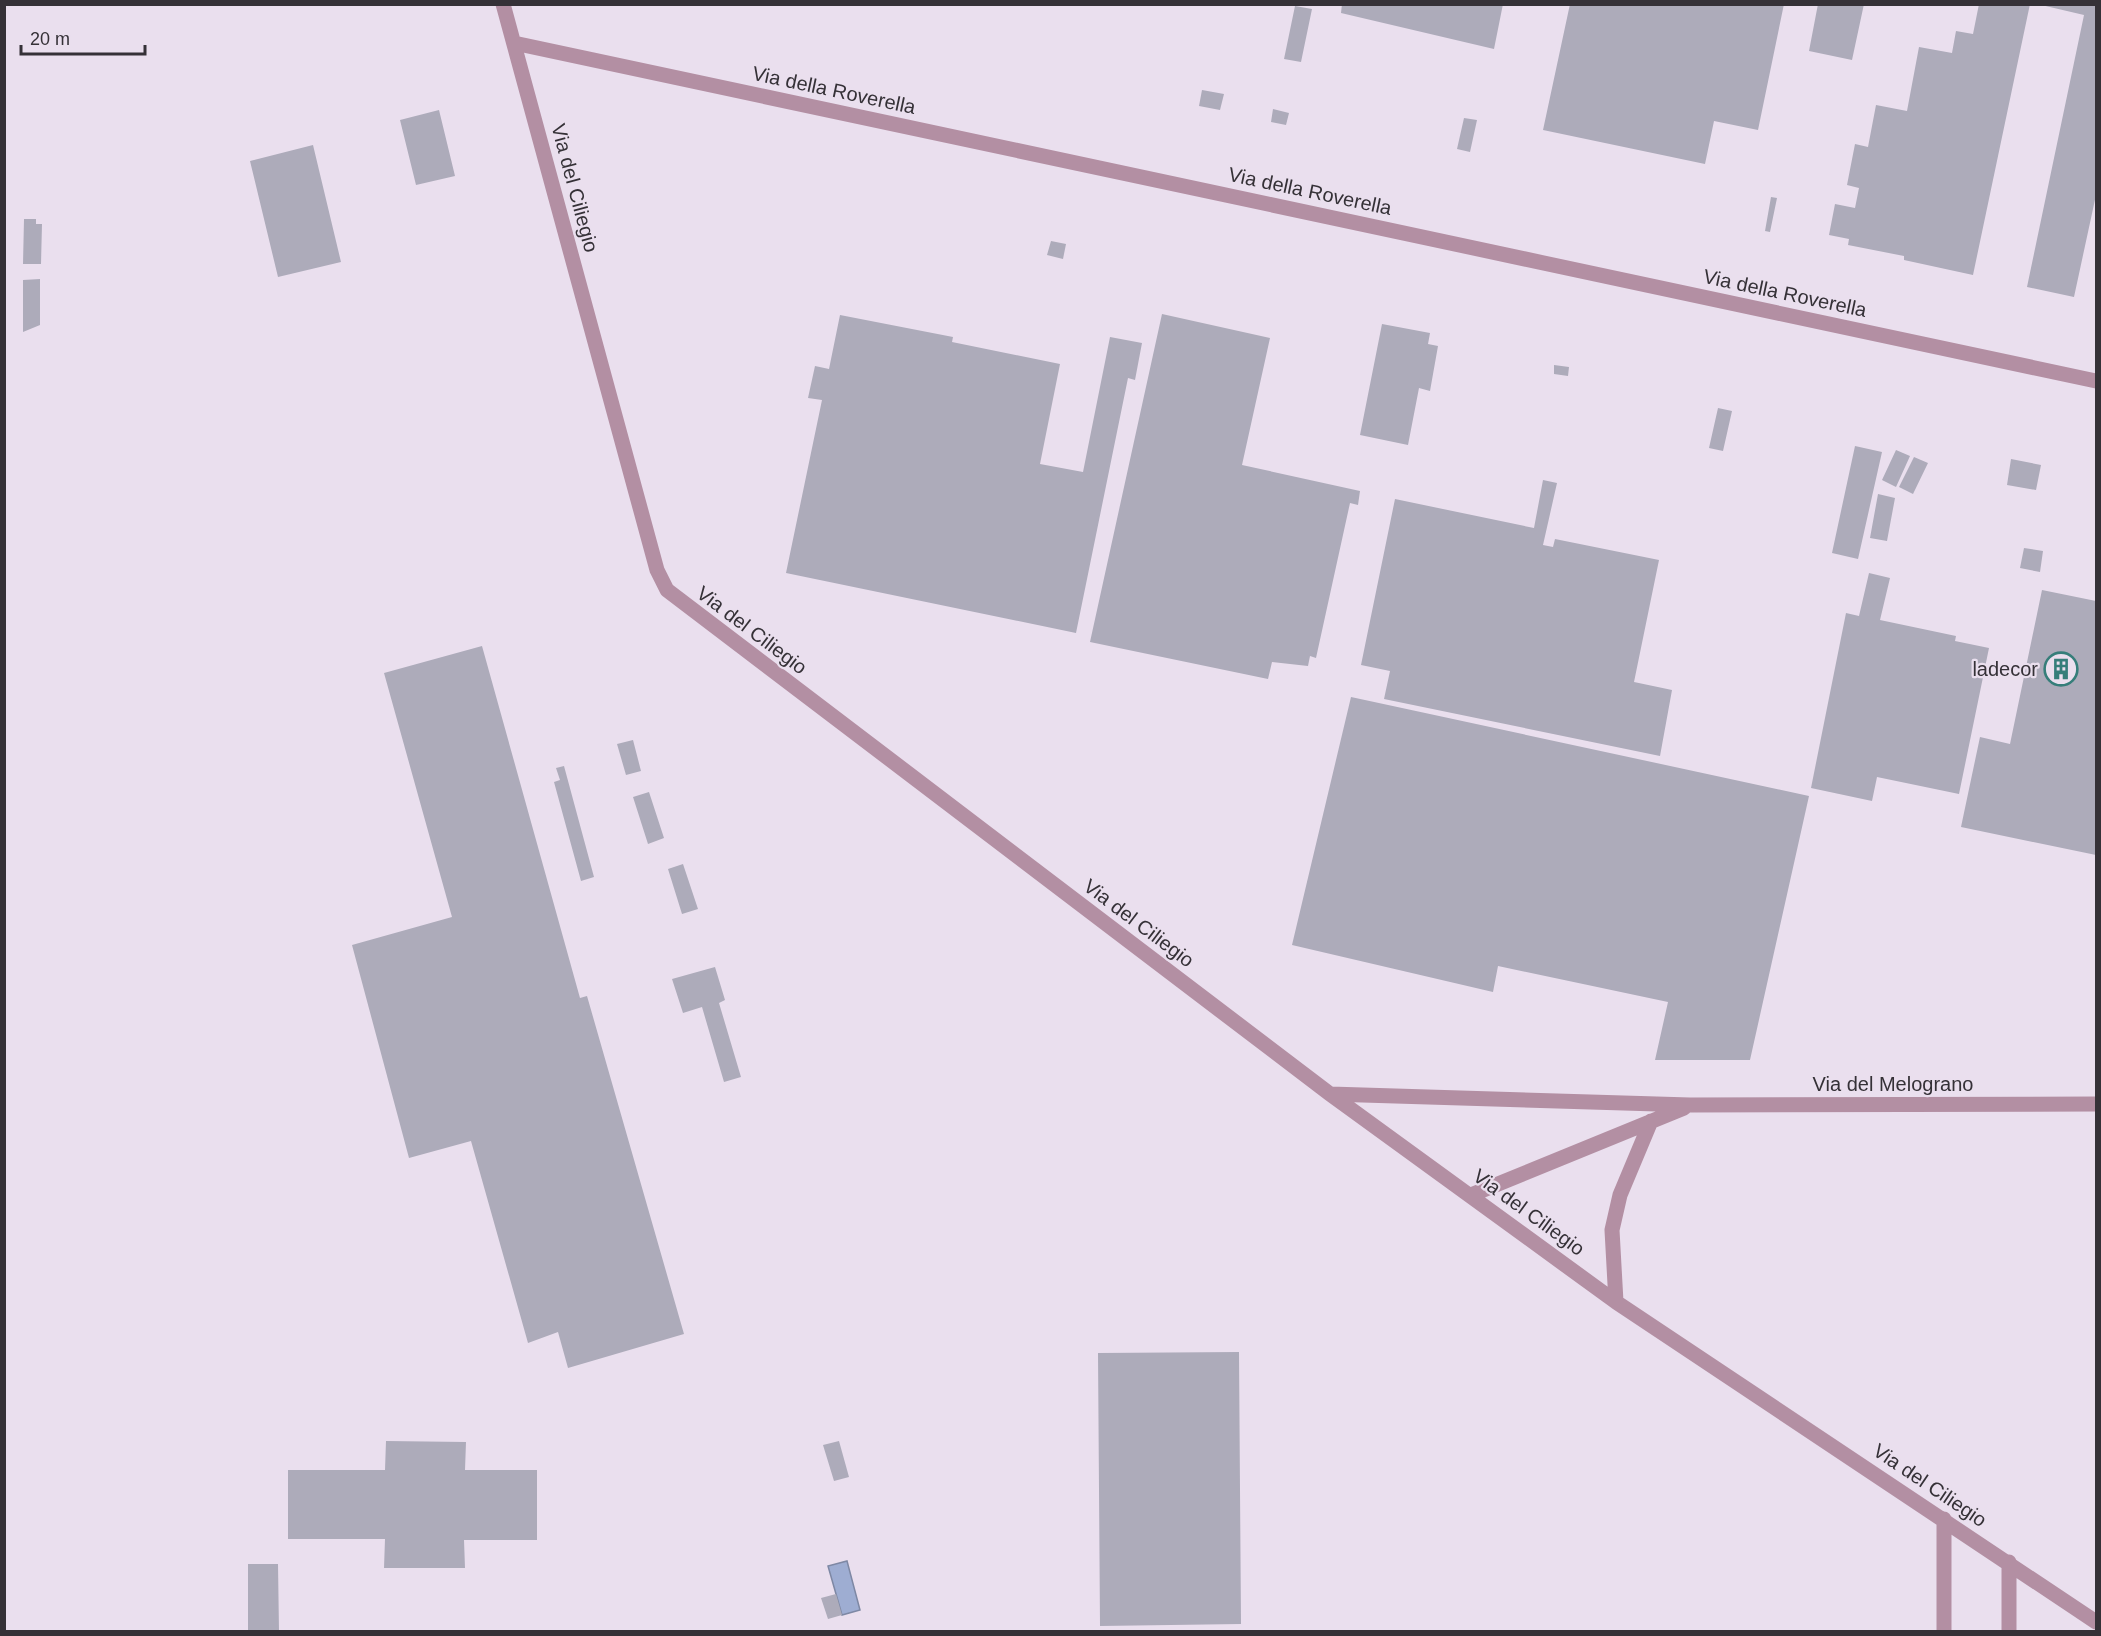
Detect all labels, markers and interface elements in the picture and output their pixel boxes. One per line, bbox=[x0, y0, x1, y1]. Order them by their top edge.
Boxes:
scale bar bbox=[21, 18, 146, 56]
text: 20 m bbox=[30, 29, 70, 49]
street label: Via della Roverella bbox=[750, 62, 919, 118]
street label: Via del Ciliegio bbox=[547, 121, 603, 255]
street label: Via della Roverella bbox=[1226, 163, 1395, 219]
street label: Via della Roverella bbox=[1701, 265, 1870, 321]
street label: Via del Ciliegio bbox=[693, 582, 811, 678]
building icon: ladecor bbox=[2043, 651, 2079, 687]
place label: ladecor bbox=[1972, 658, 2038, 680]
street label: Via del Ciliegio bbox=[1080, 875, 1198, 971]
street label: Via del Melograno bbox=[1813, 1073, 1973, 1095]
street label: Via del Ciliegio bbox=[1469, 1164, 1589, 1260]
street label: Via del Ciliegio bbox=[1869, 1439, 1991, 1531]

